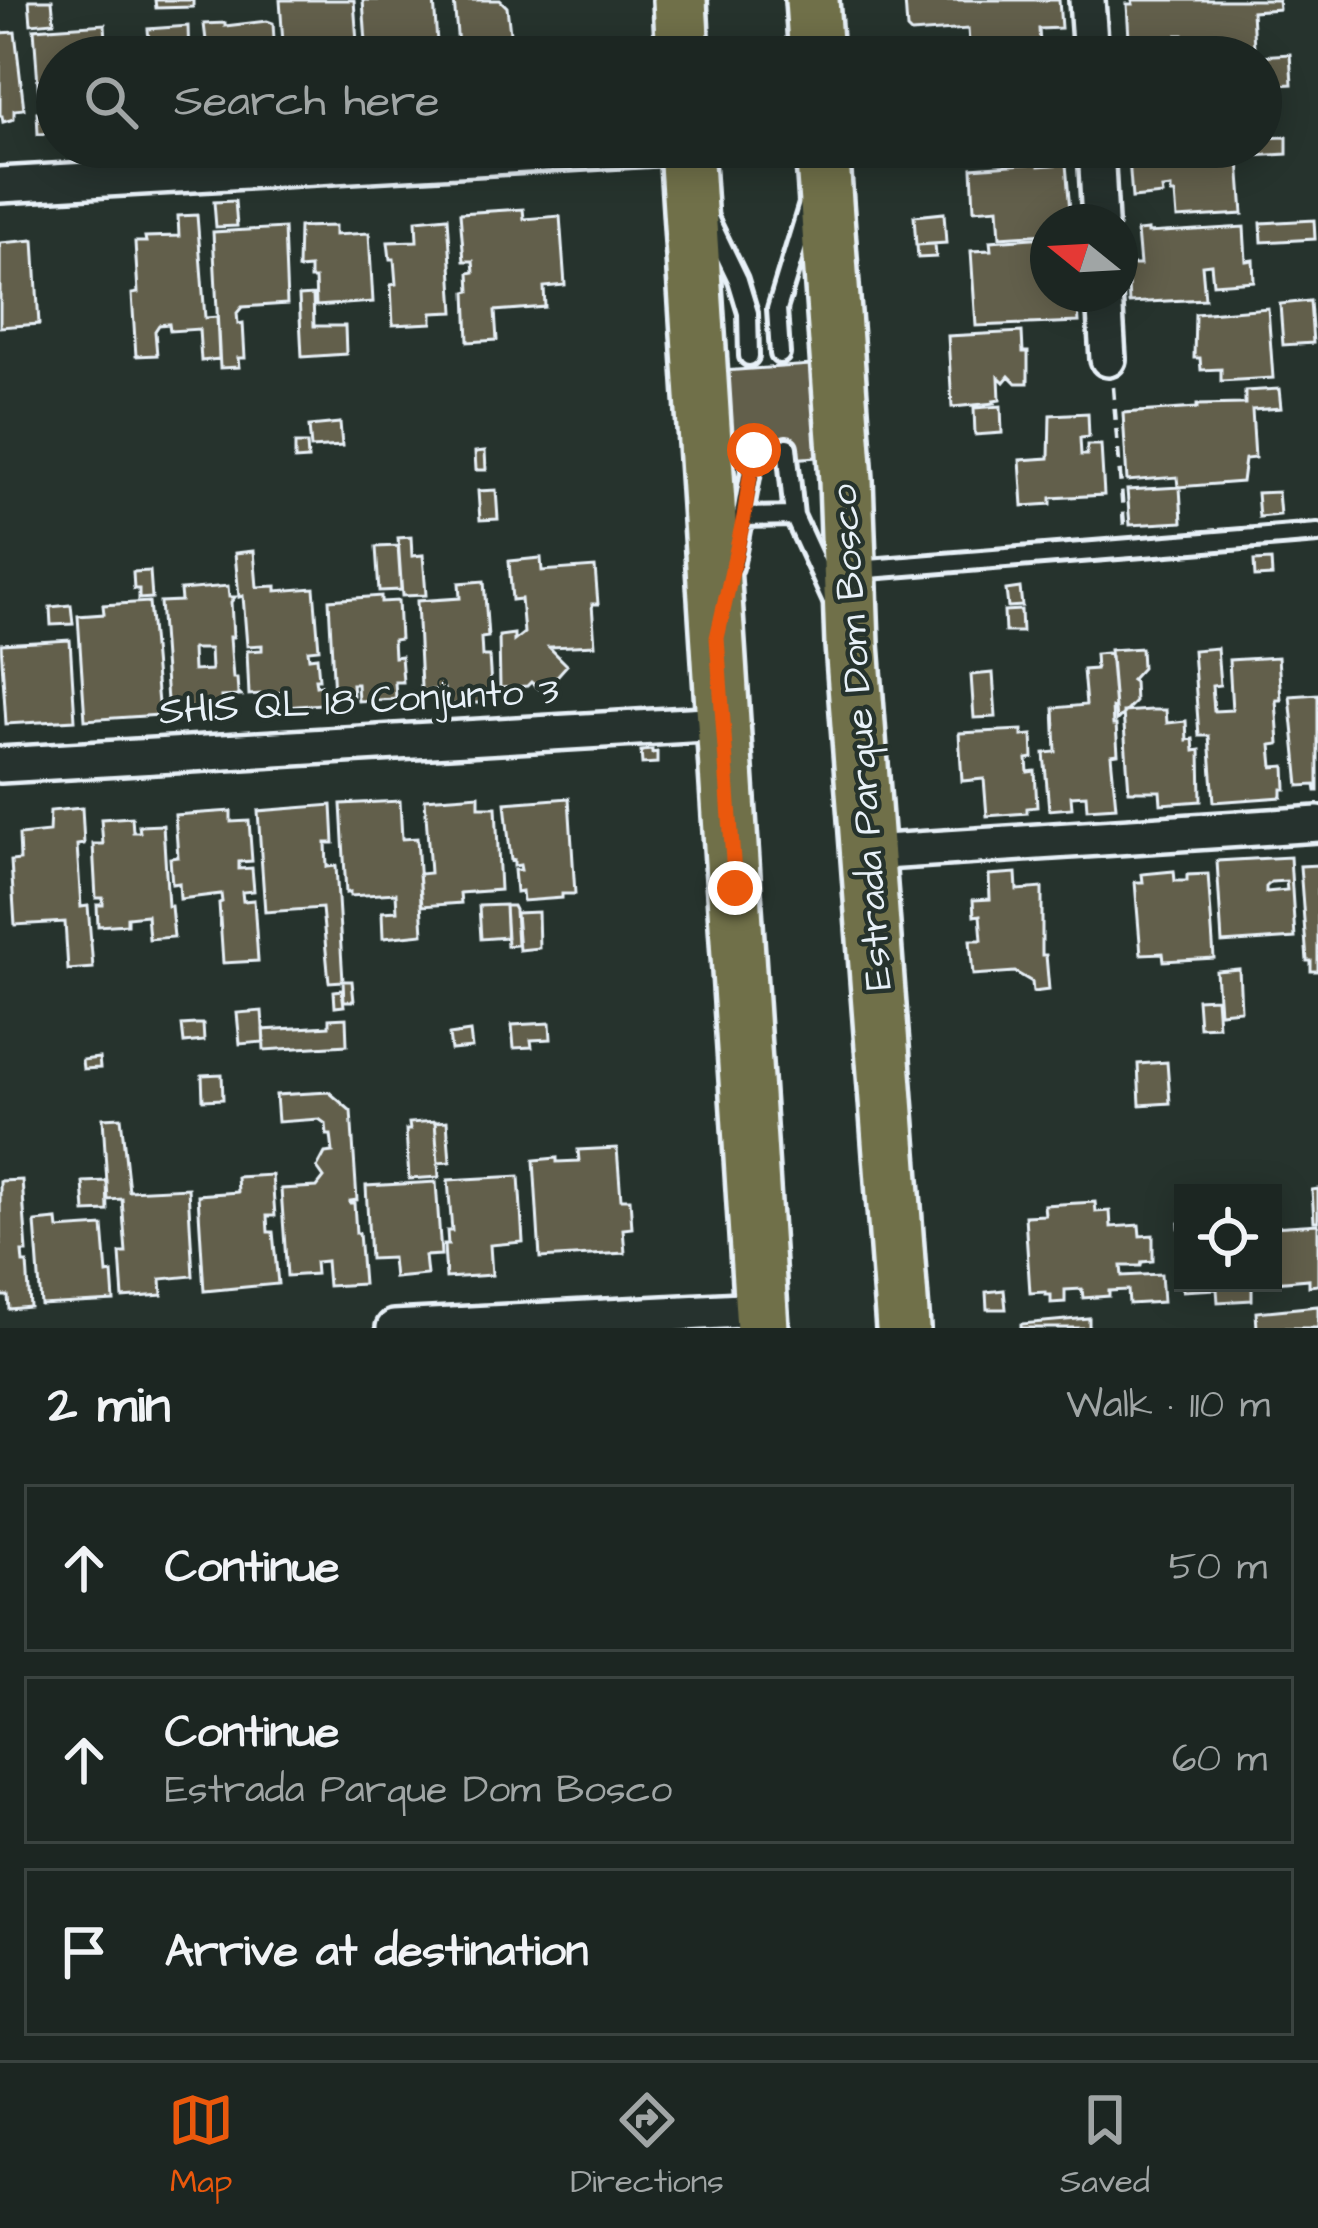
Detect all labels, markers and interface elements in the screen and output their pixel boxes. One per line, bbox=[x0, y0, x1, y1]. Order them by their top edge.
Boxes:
search box bbox=[36, 36, 1282, 168]
icon: search bbox=[78, 69, 144, 135]
text: Search here bbox=[174, 71, 440, 133]
north arrow bbox=[1030, 204, 1138, 312]
route start bbox=[727, 423, 781, 477]
street label: Estrada Parque Dom Bosco bbox=[817, 482, 907, 992]
street label: SHIS QL 18 Conjunto 3 bbox=[158, 665, 560, 739]
route end bbox=[708, 861, 762, 915]
map controls bbox=[1174, 1184, 1282, 1292]
button: locate bbox=[1174, 1184, 1282, 1292]
text: 2 min bbox=[48, 1371, 171, 1442]
text: Walk · 110 m bbox=[1066, 1379, 1270, 1433]
icon: ahead bbox=[51, 1535, 117, 1601]
text: Continue bbox=[165, 1537, 339, 1599]
text: 50 m bbox=[1169, 1541, 1267, 1595]
text: Continue bbox=[165, 1702, 339, 1764]
icon: ahead bbox=[51, 1727, 117, 1793]
text: 60 m bbox=[1172, 1733, 1267, 1787]
text: Estrada Parque Dom Bosco bbox=[165, 1764, 672, 1818]
icon: arrive bbox=[51, 1919, 117, 1985]
text: Arrive at destination bbox=[165, 1921, 588, 1983]
tab: Map bbox=[168, 2087, 234, 2205]
tab: Directions bbox=[570, 2087, 724, 2205]
tab: Saved bbox=[1060, 2087, 1150, 2205]

